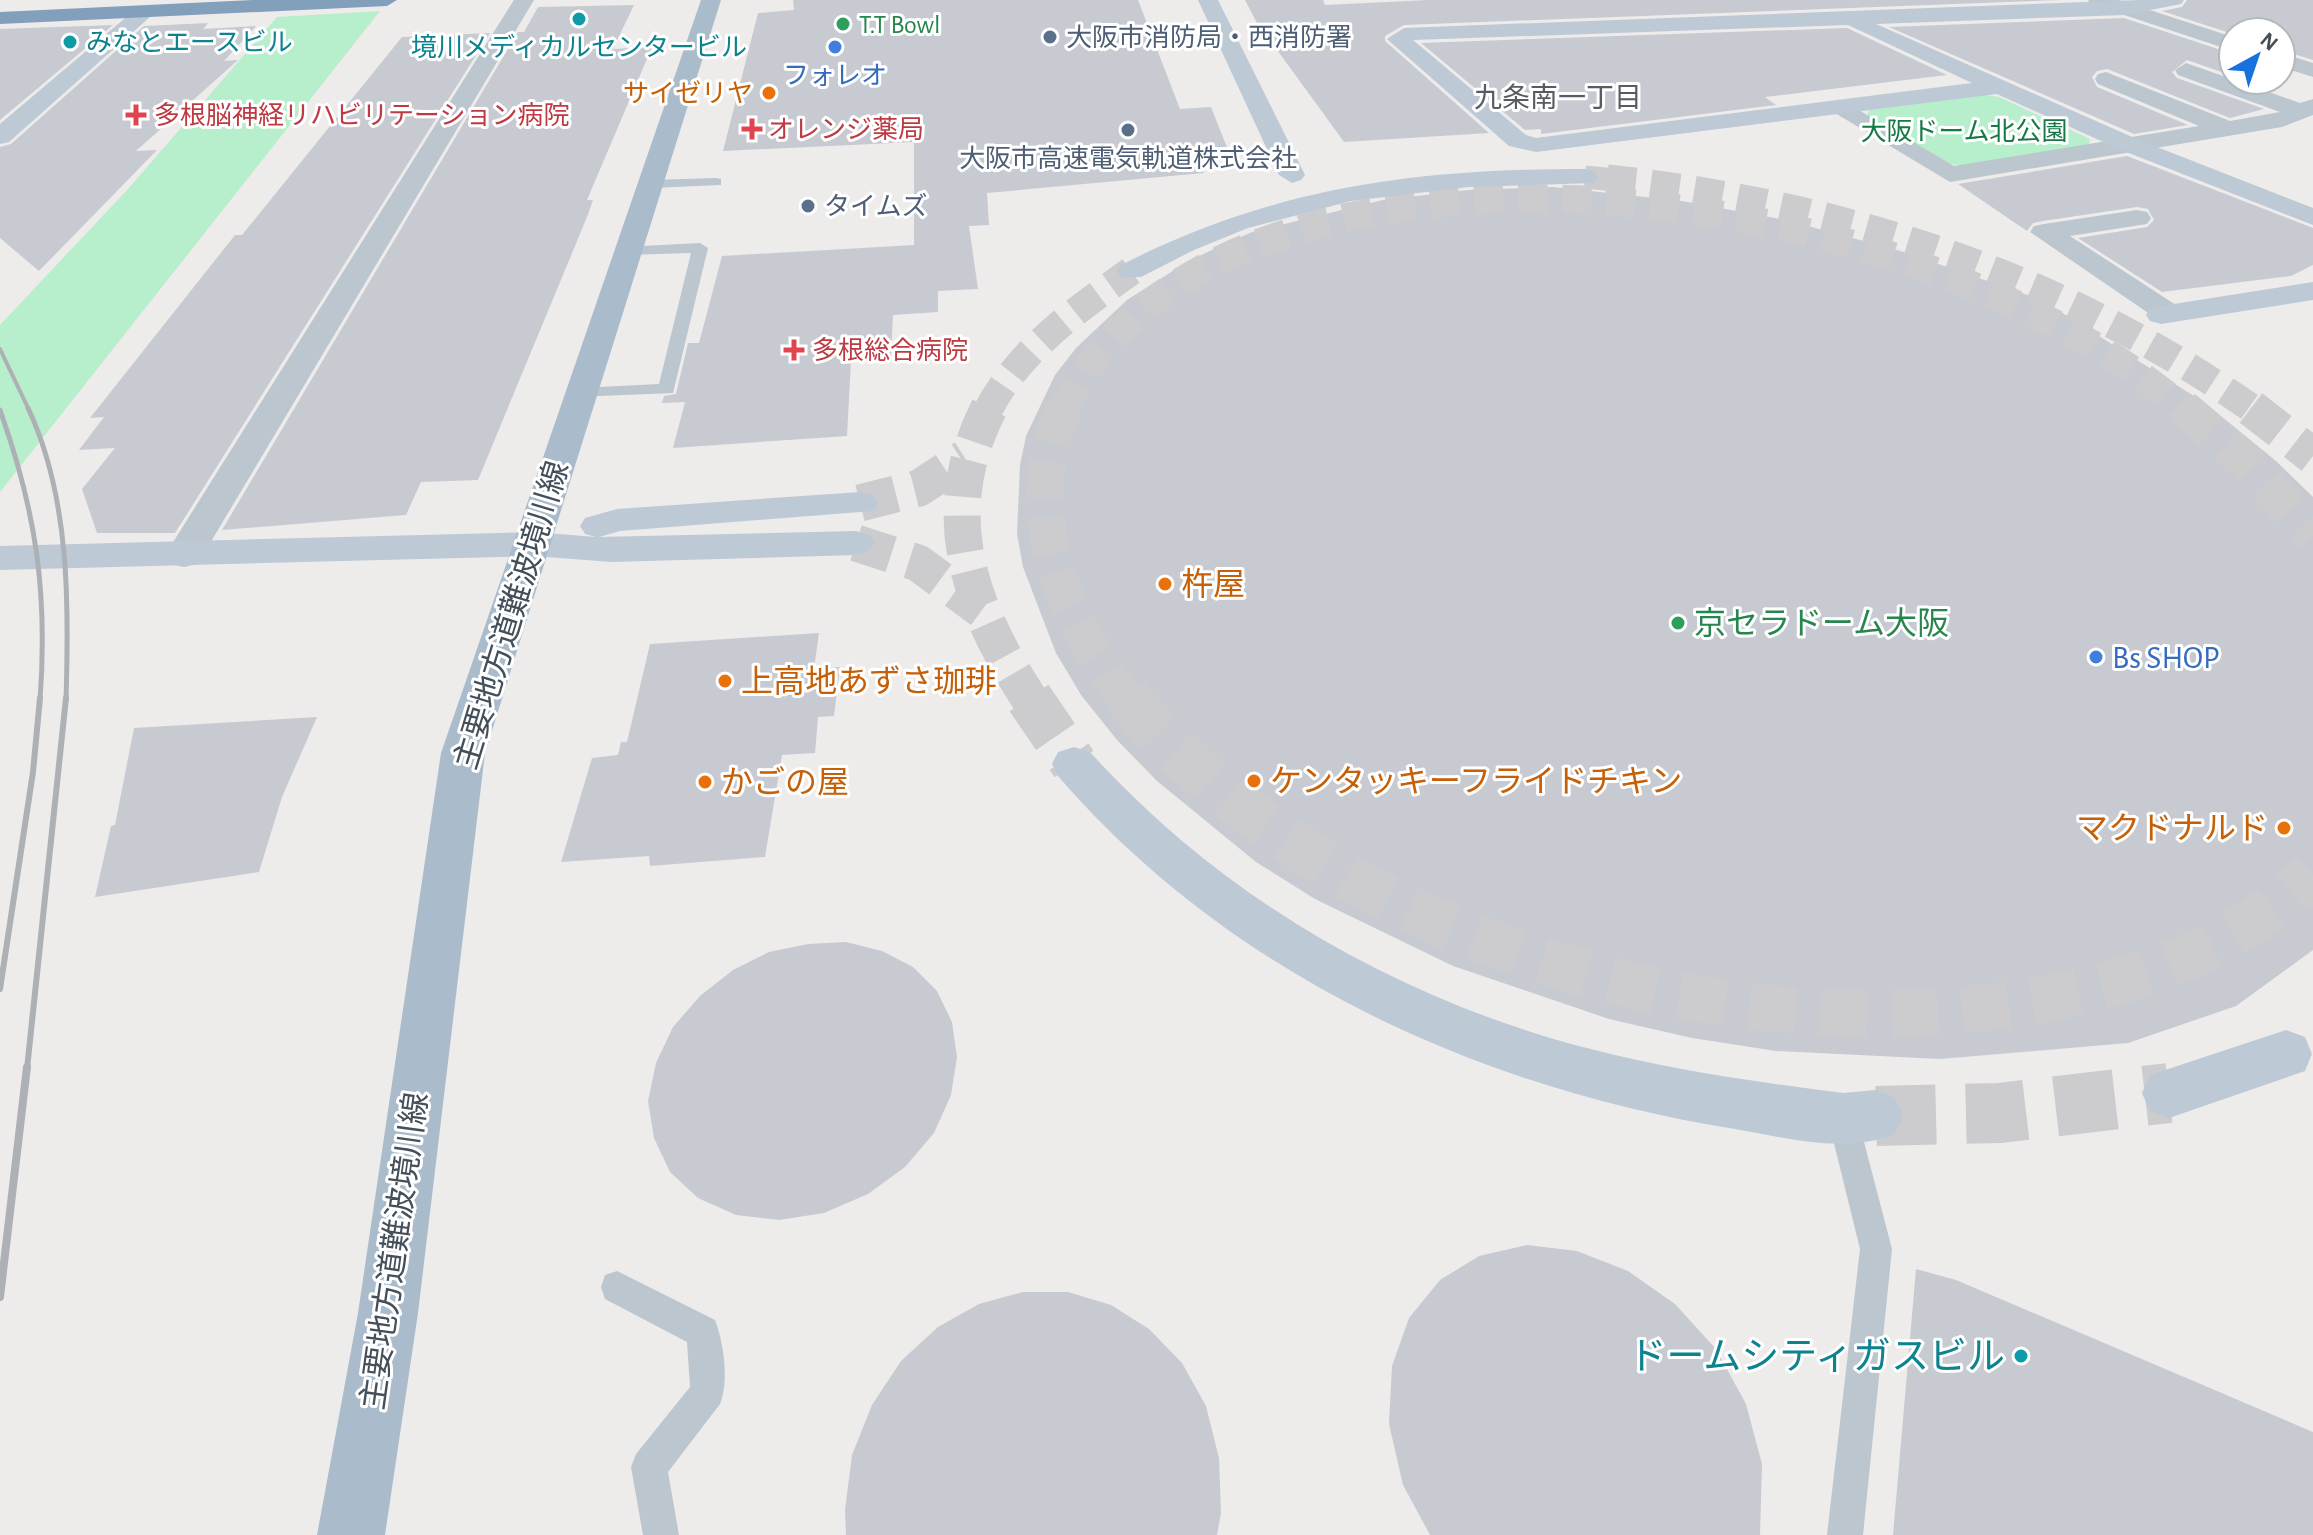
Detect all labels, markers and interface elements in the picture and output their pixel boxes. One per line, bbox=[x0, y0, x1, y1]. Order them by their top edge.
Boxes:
marker: 境川メディカルセンタービル bbox=[570, 10, 588, 28]
place label: T.T Bowl bbox=[859, 12, 940, 38]
marker: T.T Bowl bbox=[834, 15, 852, 33]
north arrow bbox=[2217, 16, 2297, 96]
place label: 大阪市消防局・西消防署 bbox=[1066, 24, 1352, 51]
marker: 大阪市消防局・西消防署 bbox=[1041, 28, 1059, 46]
text: N bbox=[2256, 28, 2282, 55]
place label: みなとエースビル bbox=[86, 29, 293, 56]
marker: みなとエースビル bbox=[61, 33, 79, 51]
place label: 境川メディカルセンタービル bbox=[411, 33, 747, 61]
marker: フォレオ bbox=[826, 38, 844, 56]
place label: フォレオ bbox=[783, 63, 887, 89]
place label: サイゼリヤ bbox=[623, 80, 753, 107]
district label: 九条南一丁目 bbox=[1474, 83, 1642, 113]
marker: サイゼリヤ bbox=[760, 84, 778, 102]
place label: 多根脳神経リハビリテーション病院 bbox=[154, 101, 569, 129]
marker: 多根脳神経リハビリテーション病院 bbox=[125, 104, 147, 126]
place label: オレンジ薬局 bbox=[768, 116, 924, 143]
park label: 大阪ドーム北公園 bbox=[1860, 118, 2068, 145]
marker: オレンジ薬局 bbox=[743, 120, 761, 138]
marker: 大阪市高速電気軌道株式会社 bbox=[1119, 121, 1137, 139]
place label: 大阪市高速電気軌道株式会社 bbox=[959, 145, 1297, 172]
place label: タイムズ bbox=[824, 192, 927, 220]
marker: タイムズ bbox=[799, 197, 817, 215]
place label: 多根総合病院 bbox=[812, 337, 968, 364]
marker: 多根総合病院 bbox=[783, 339, 805, 361]
street label: 主要地方道難波境川線 bbox=[448, 457, 574, 773]
place label: 杵屋 bbox=[1181, 567, 1245, 601]
marker: 杵屋 bbox=[1156, 575, 1174, 593]
place label: 京セラドーム大阪 bbox=[1694, 607, 1949, 640]
marker: 京セラドーム大阪 bbox=[1669, 614, 1687, 632]
place label: Bs SHOP bbox=[2112, 642, 2220, 674]
marker: Bs SHOP bbox=[2087, 648, 2105, 666]
place label: 上高地あずさ珈琲 bbox=[741, 664, 997, 698]
marker: 上高地あずさ珈琲 bbox=[716, 672, 734, 690]
place label: かごの屋 bbox=[721, 766, 849, 799]
place label: ケンタッキーフライドチキン bbox=[1270, 766, 1682, 798]
marker: ケンタッキーフライドチキン bbox=[1245, 772, 1263, 790]
marker: かごの屋 bbox=[696, 773, 714, 791]
place label: マクドナルド bbox=[2076, 813, 2268, 845]
marker: マクドナルド bbox=[2275, 819, 2293, 837]
street label: 主要地方道難波境川線 bbox=[355, 1090, 433, 1412]
place label: ドームシティガスビル bbox=[1628, 1337, 2005, 1377]
marker: ドームシティガスビル bbox=[2012, 1347, 2030, 1365]

